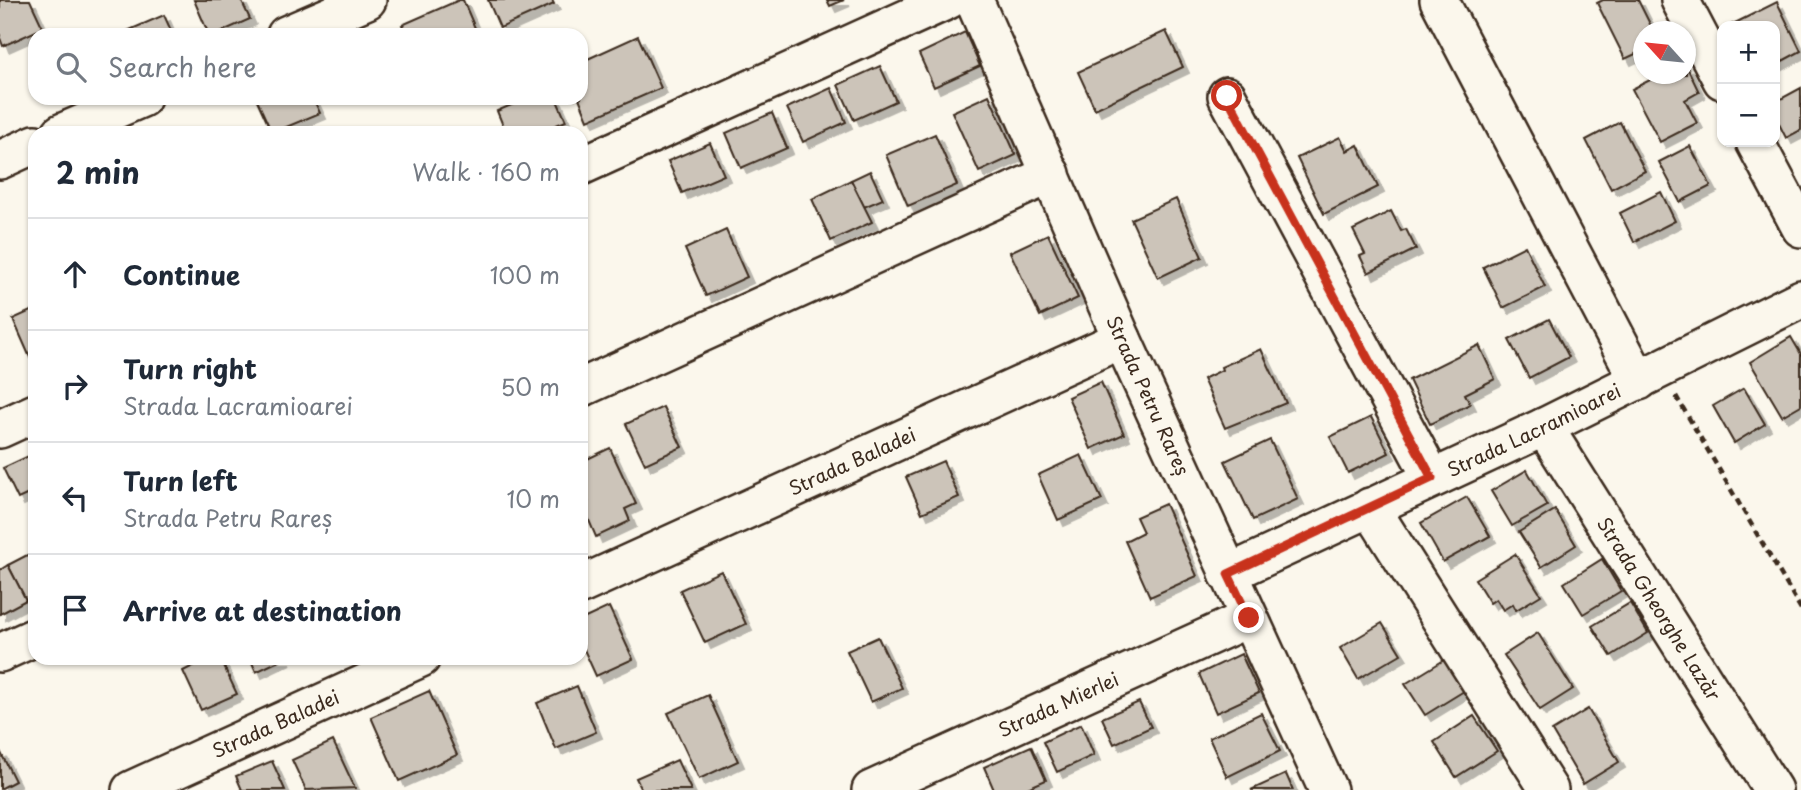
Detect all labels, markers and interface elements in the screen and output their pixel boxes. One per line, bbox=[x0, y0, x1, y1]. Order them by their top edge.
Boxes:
north arrow bbox=[1633, 21, 1696, 84]
map controls bbox=[1717, 21, 1780, 147]
button: + bbox=[1717, 21, 1780, 84]
search box bbox=[28, 28, 588, 105]
text: Search here bbox=[108, 47, 257, 86]
icon: search bbox=[52, 48, 90, 86]
route start bbox=[1211, 80, 1242, 111]
button: − bbox=[1717, 84, 1780, 147]
text: 2 min bbox=[56, 149, 140, 194]
text: Walk · 160 m bbox=[412, 154, 560, 189]
icon: ahead bbox=[56, 255, 94, 293]
text: Continue bbox=[123, 255, 240, 294]
text: 100 m bbox=[490, 257, 560, 292]
street label: Strada Petru Rareș bbox=[1100, 311, 1197, 480]
text: Turn right bbox=[123, 349, 257, 388]
icon: right bbox=[56, 367, 94, 405]
text: 50 m bbox=[500, 369, 560, 404]
street label: Strada Lacramioarei bbox=[1442, 376, 1625, 483]
text: Strada Lacramioarei bbox=[123, 388, 353, 423]
street label: Strada Baladei bbox=[784, 420, 920, 502]
text: Turn left bbox=[123, 461, 238, 500]
icon: left bbox=[56, 479, 94, 517]
text: 10 m bbox=[506, 481, 560, 516]
text: Strada Petru Rareș bbox=[123, 500, 332, 535]
street label: Strada Gheorghe Lazăr bbox=[1591, 511, 1728, 706]
icon: arrive bbox=[56, 591, 94, 629]
text: Arrive at destination bbox=[123, 591, 402, 630]
route end bbox=[1233, 602, 1264, 633]
street label: Strada Mierlei bbox=[993, 664, 1123, 743]
street label: Strada Baladei bbox=[207, 682, 343, 764]

